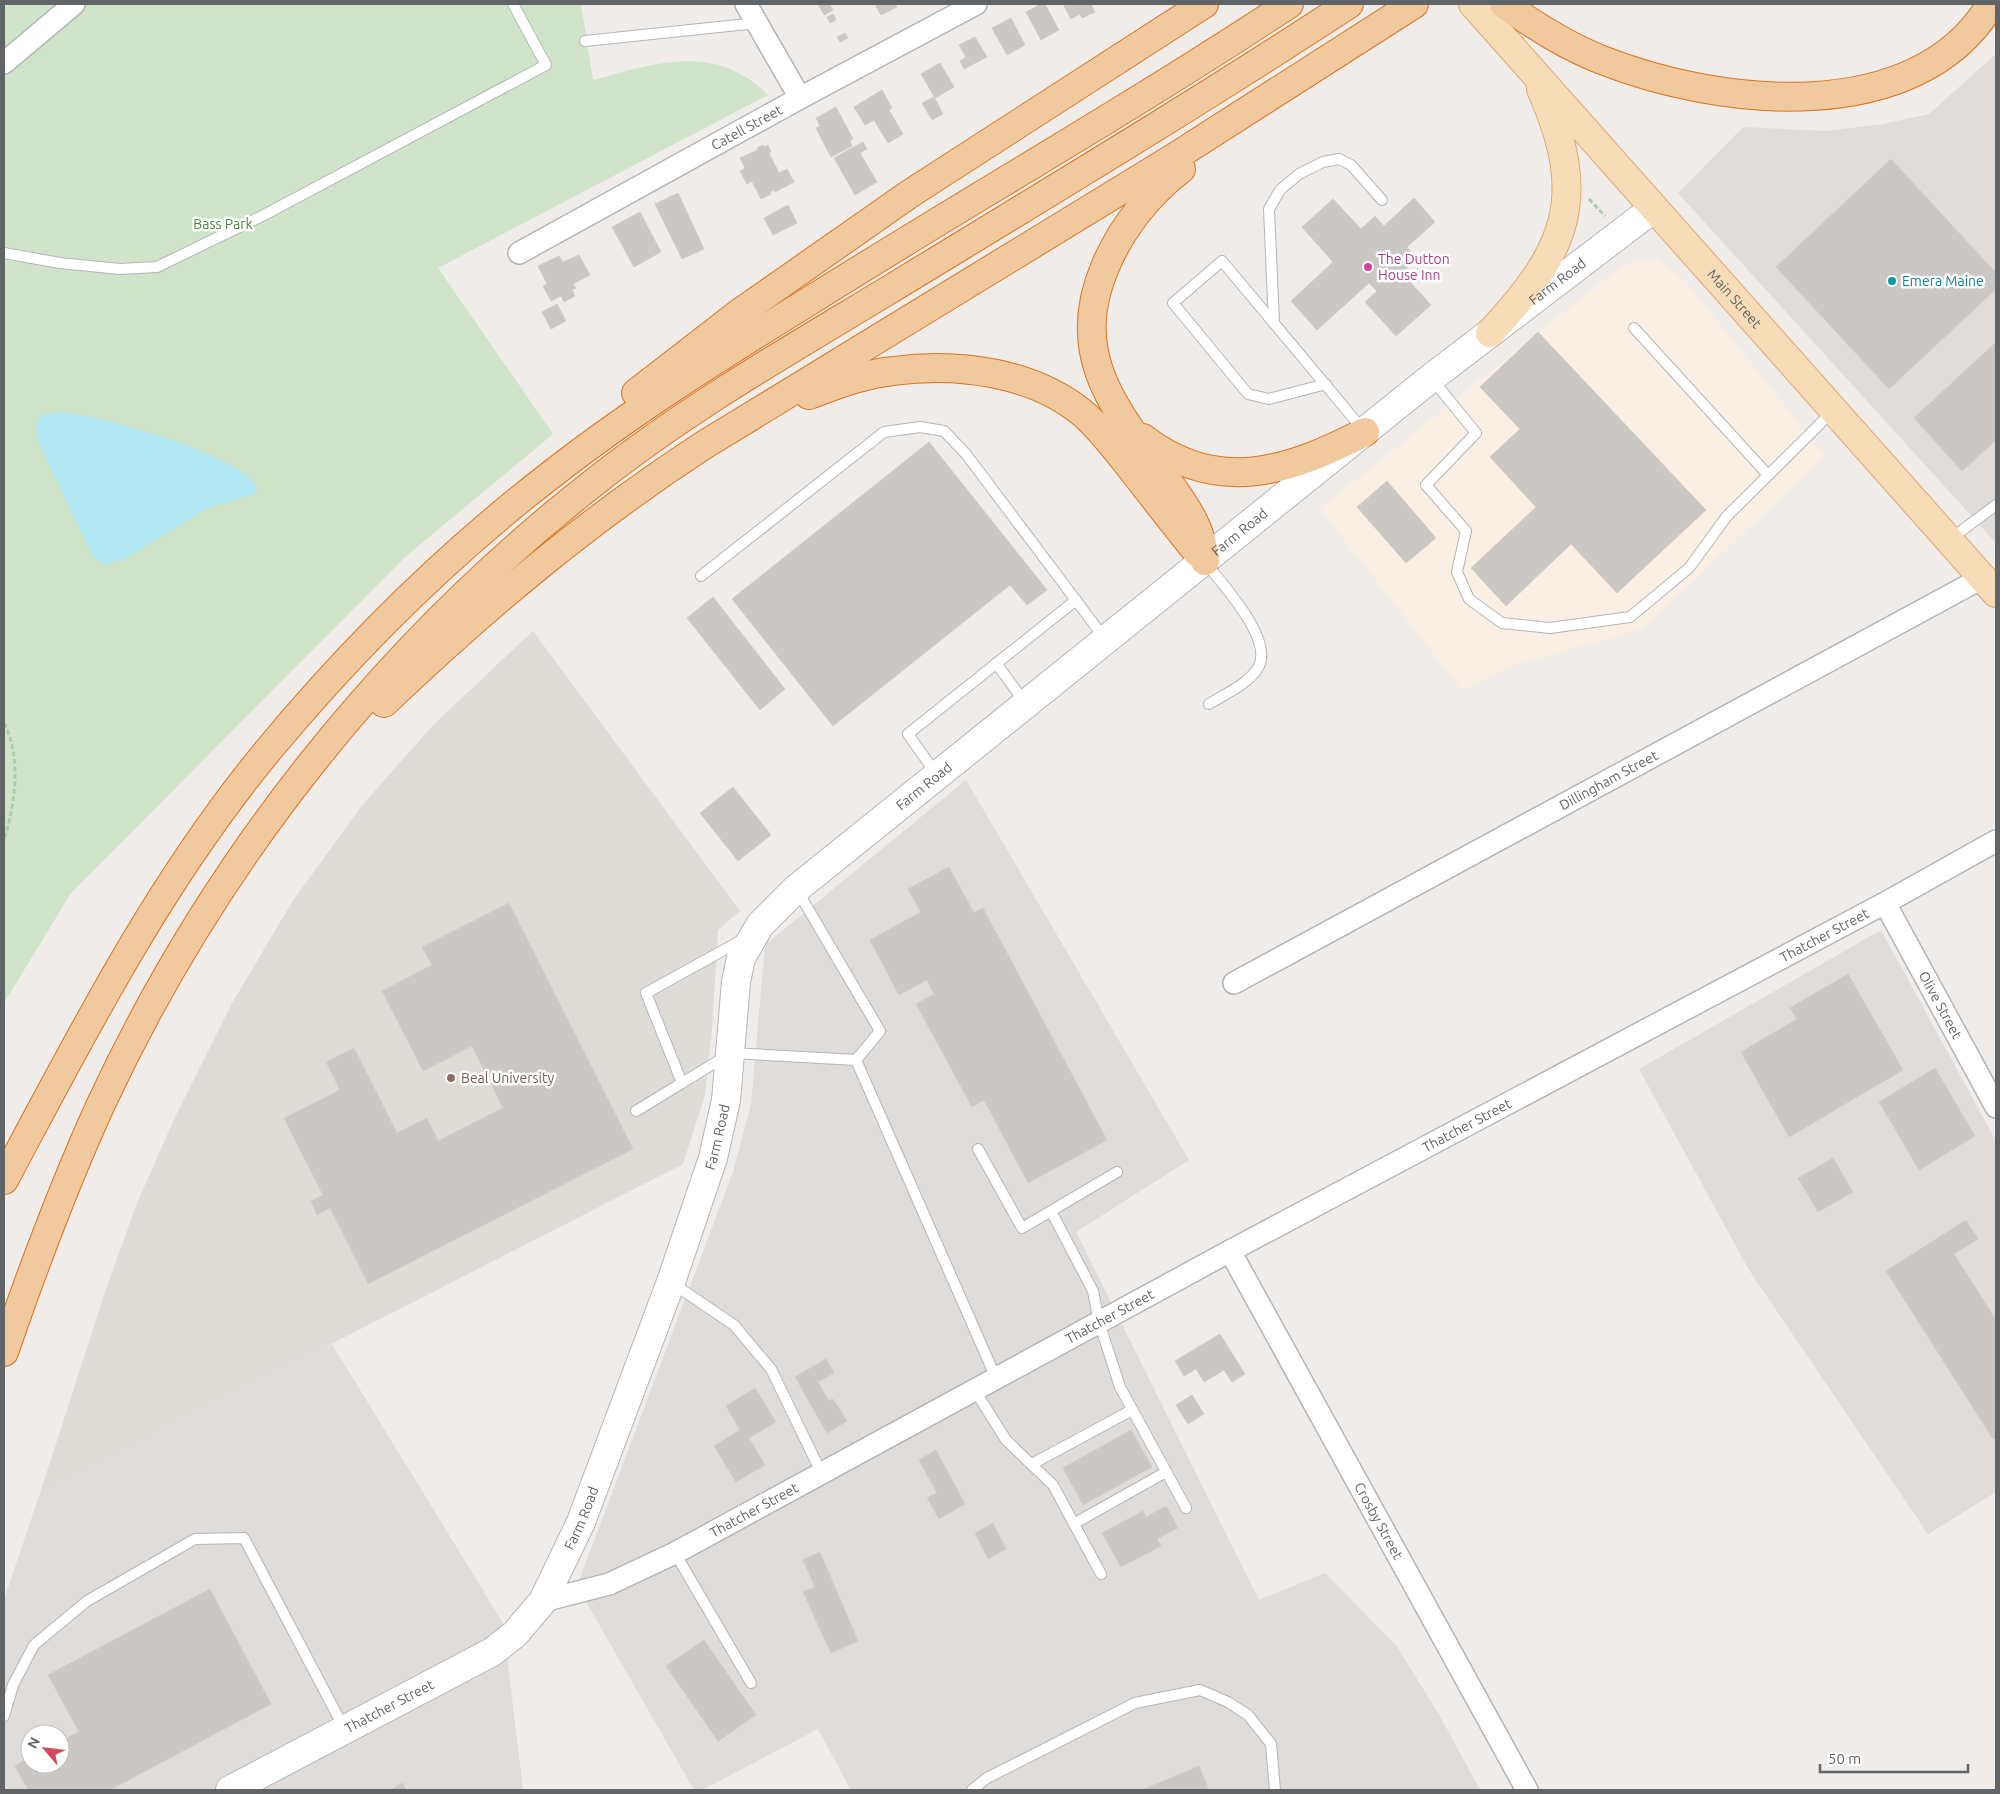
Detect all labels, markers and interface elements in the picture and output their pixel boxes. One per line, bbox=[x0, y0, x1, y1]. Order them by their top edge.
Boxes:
street label: Catell Street bbox=[708, 101, 785, 153]
park label: Bass Park bbox=[193, 216, 253, 232]
place label: The Dutton House Inn bbox=[1378, 251, 1450, 283]
street label: Farm Road bbox=[1526, 255, 1589, 308]
marker: The Dutton House Inn bbox=[1362, 261, 1374, 273]
street label: Main Street bbox=[1704, 266, 1765, 332]
place label: Emera Maine bbox=[1902, 273, 1984, 289]
marker: Emera Maine bbox=[1886, 275, 1898, 287]
street label: Farm Road bbox=[1208, 505, 1270, 559]
street label: Dillingham Street bbox=[1557, 747, 1661, 813]
street label: Farm Road bbox=[893, 759, 955, 813]
street label: Thatcher Street bbox=[1777, 905, 1872, 965]
street label: Olive Street bbox=[1916, 968, 1966, 1042]
place label: Beal University bbox=[461, 1070, 554, 1086]
marker: Beal University bbox=[445, 1072, 457, 1084]
street label: Thatcher Street bbox=[1420, 1095, 1514, 1155]
street label: Farm Road bbox=[702, 1103, 733, 1172]
street label: Thatcher Street bbox=[1063, 1286, 1157, 1347]
street label: Thatcher Street bbox=[707, 1479, 801, 1541]
street label: Crosby Street bbox=[1351, 1479, 1407, 1562]
street label: Farm Road bbox=[561, 1484, 602, 1552]
street label: Thatcher Street bbox=[342, 1676, 437, 1736]
north arrow bbox=[20, 1724, 70, 1774]
text: N bbox=[24, 1735, 43, 1751]
scale bar bbox=[1820, 1742, 1968, 1774]
text: 50 m bbox=[1828, 1750, 1861, 1767]

